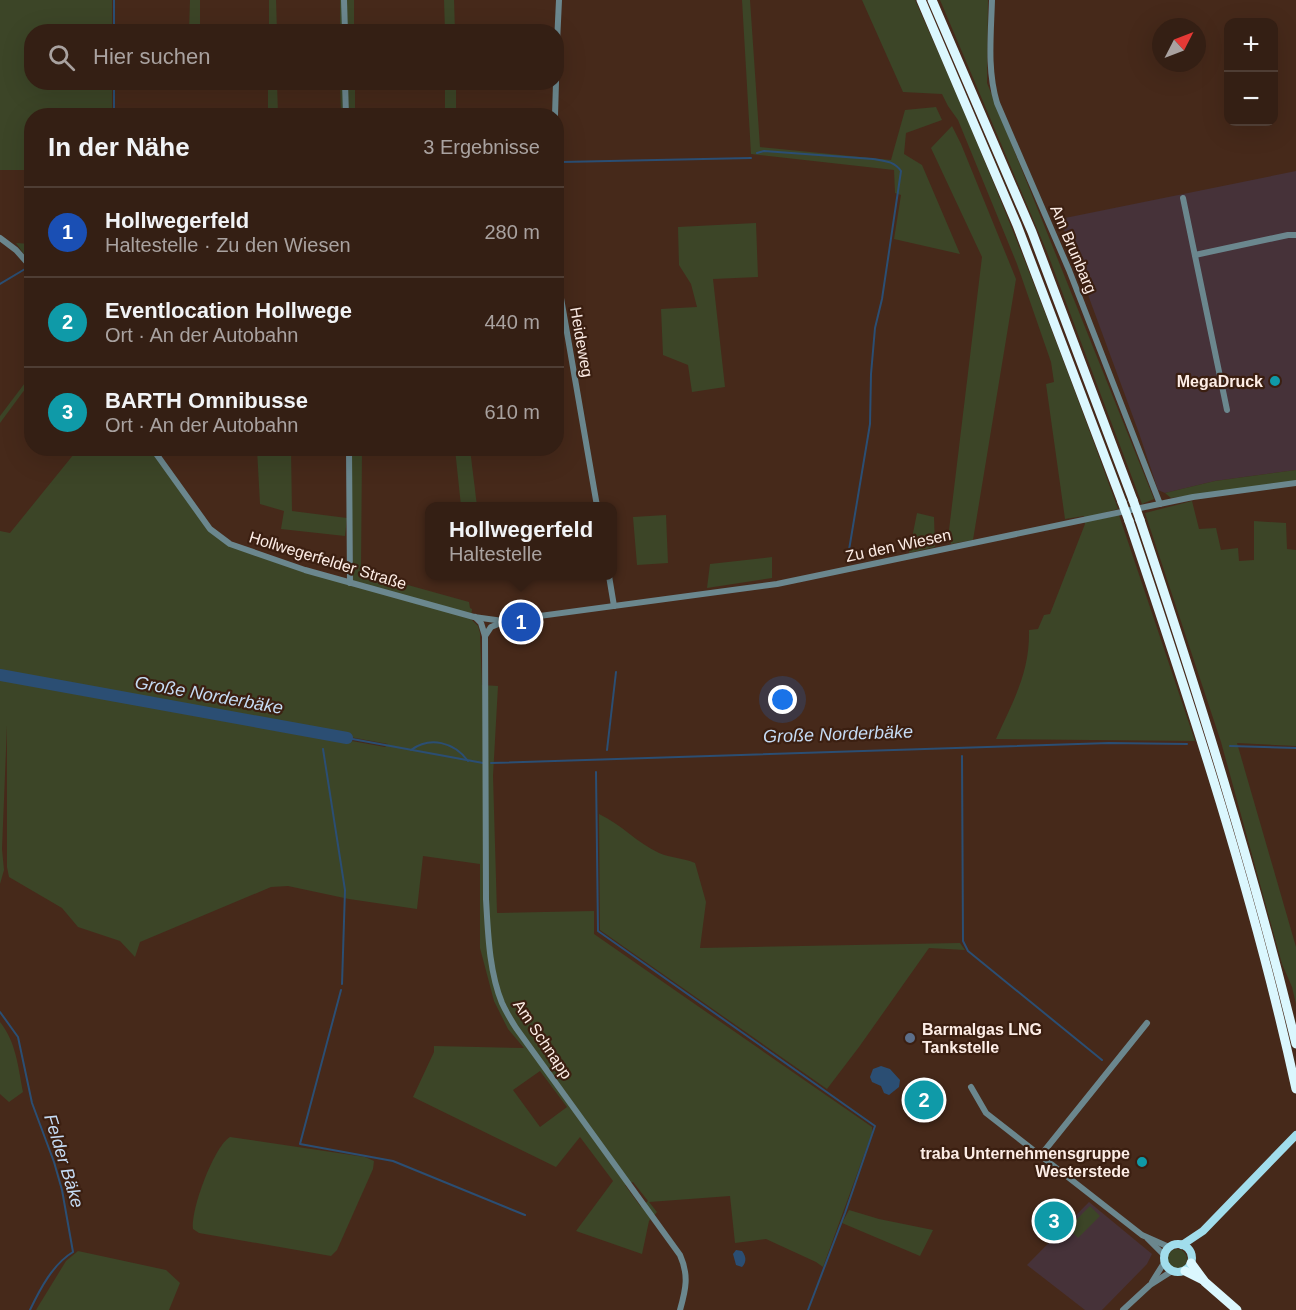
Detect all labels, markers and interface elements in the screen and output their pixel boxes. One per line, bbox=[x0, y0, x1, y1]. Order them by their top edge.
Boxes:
north arrow bbox=[1152, 18, 1206, 72]
map controls bbox=[1224, 18, 1278, 126]
button: + bbox=[1224, 18, 1278, 72]
search box bbox=[24, 24, 564, 90]
icon: search bbox=[45, 41, 78, 74]
text: Hier suchen bbox=[93, 44, 210, 69]
button: − bbox=[1224, 72, 1278, 126]
text: In der Nähe bbox=[48, 132, 190, 162]
text: 3 Ergebnisse bbox=[423, 136, 540, 158]
street label: Am Brunbarg bbox=[1047, 202, 1100, 296]
text: Hollwegerfeld bbox=[105, 208, 249, 233]
text: 1 bbox=[62, 221, 73, 243]
text: 280 m bbox=[484, 221, 540, 243]
text: Haltestelle · Zu den Wiesen bbox=[105, 234, 351, 256]
text: Eventlocation Hollwege bbox=[105, 298, 352, 323]
street label: Heideweg bbox=[567, 306, 596, 379]
text: 2 bbox=[62, 311, 73, 333]
text: 440 m bbox=[484, 311, 540, 333]
text: Ort · An der Autobahn bbox=[105, 324, 298, 346]
place label: MegaDruck bbox=[1177, 373, 1263, 390]
marker: MegaDruck bbox=[1268, 374, 1282, 388]
text: BARTH Omnibusse bbox=[105, 388, 308, 413]
text: 3 bbox=[62, 401, 73, 423]
text: 610 m bbox=[484, 401, 540, 423]
text: Ort · An der Autobahn bbox=[105, 414, 298, 436]
popup bbox=[425, 502, 617, 580]
text: Hollwegerfeld bbox=[449, 517, 593, 542]
street label: Zu den Wiesen bbox=[844, 526, 953, 565]
street label: Hollwegerfelder Straße bbox=[247, 528, 409, 593]
text: Haltestelle bbox=[449, 543, 542, 565]
pin: 1 bbox=[502, 600, 540, 644]
water label: Große Norderbäke bbox=[133, 672, 285, 718]
your location bbox=[768, 685, 797, 714]
water label: Große Norderbäke bbox=[763, 721, 913, 747]
street label: Am Schnapp bbox=[510, 997, 575, 1082]
place label: Barmalgas LNG Tankstelle bbox=[922, 1021, 1042, 1056]
marker: Barmalgas LNG Tankstelle bbox=[903, 1031, 917, 1045]
pin: 2 bbox=[904, 1078, 944, 1122]
water label: Felder Bäke bbox=[40, 1112, 88, 1210]
place label: traba Unternehmensgruppe Westerstede bbox=[920, 1145, 1130, 1180]
marker: traba Unternehmensgruppe Westerstede bbox=[1135, 1155, 1149, 1169]
pin: 3 bbox=[1034, 1198, 1074, 1244]

